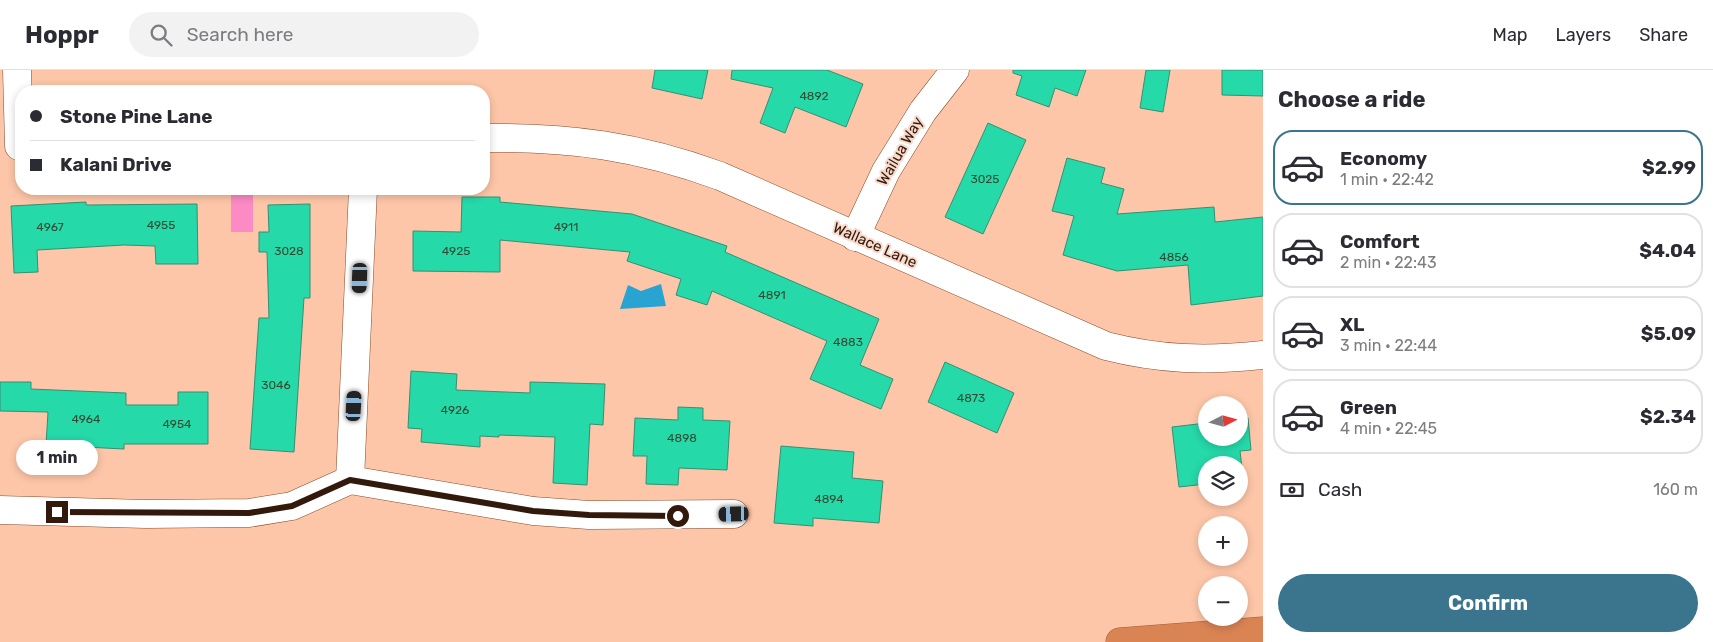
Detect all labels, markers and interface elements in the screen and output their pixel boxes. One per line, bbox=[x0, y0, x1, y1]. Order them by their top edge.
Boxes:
search box bbox=[129, 12, 479, 57]
text: Hoppr bbox=[25, 21, 99, 49]
icon: search bbox=[147, 21, 175, 49]
text: Search here bbox=[187, 23, 293, 46]
text: Map bbox=[1493, 24, 1528, 46]
text: Layers bbox=[1556, 24, 1611, 46]
text: Share bbox=[1639, 24, 1688, 46]
text: Choose a ride bbox=[1278, 86, 1425, 113]
house number: 4892 bbox=[799, 89, 829, 103]
text: Stone Pine Lane bbox=[60, 105, 213, 128]
street label: Wailua Way bbox=[873, 114, 927, 188]
icon: car bbox=[1280, 145, 1325, 190]
text: Economy bbox=[1340, 147, 1427, 170]
text: Kalani Drive bbox=[60, 153, 172, 176]
text: $2.99 bbox=[1642, 156, 1696, 179]
text: 1 min · 22:42 bbox=[1340, 170, 1434, 189]
house number: 3025 bbox=[970, 172, 1000, 186]
house number: 4955 bbox=[147, 218, 175, 232]
street label: Wallace Lane bbox=[830, 218, 920, 272]
house number: 4967 bbox=[36, 220, 64, 234]
house number: 4911 bbox=[554, 220, 578, 234]
icon: car bbox=[1280, 228, 1325, 273]
text: Comfort bbox=[1340, 230, 1420, 253]
text: $4.04 bbox=[1639, 239, 1696, 262]
house number: 3028 bbox=[274, 244, 304, 258]
house number: 4925 bbox=[442, 244, 470, 258]
house number: 4856 bbox=[1159, 250, 1189, 264]
text: 2 min · 22:43 bbox=[1340, 253, 1437, 272]
car bbox=[351, 263, 368, 293]
house number: 4891 bbox=[758, 288, 786, 302]
icon: car bbox=[1280, 311, 1325, 356]
text: XL bbox=[1340, 313, 1364, 336]
text: $5.09 bbox=[1641, 322, 1696, 345]
house number: 4883 bbox=[833, 335, 863, 349]
text: 3 min · 22:44 bbox=[1340, 336, 1437, 355]
house number: 3046 bbox=[261, 378, 291, 392]
car bbox=[345, 391, 362, 421]
house number: 4873 bbox=[957, 391, 985, 405]
icon: car bbox=[1280, 394, 1325, 439]
north arrow bbox=[1198, 396, 1248, 446]
map controls bbox=[1198, 396, 1248, 626]
text: Green bbox=[1340, 396, 1397, 419]
house number: 4926 bbox=[441, 403, 469, 417]
text: $2.34 bbox=[1640, 405, 1696, 428]
house number: 4964 bbox=[71, 412, 101, 426]
house number: 4954 bbox=[162, 417, 192, 431]
text: 4 min · 22:45 bbox=[1340, 419, 1437, 438]
house number: 4898 bbox=[667, 431, 697, 445]
callout: 1 min bbox=[16, 440, 98, 474]
text: 1 min bbox=[37, 448, 77, 467]
button: layers bbox=[1198, 456, 1248, 506]
icon: cash bbox=[1278, 476, 1306, 504]
text: Cash bbox=[1318, 478, 1362, 501]
text: 160 m bbox=[1653, 480, 1698, 499]
house number: 4894 bbox=[814, 492, 844, 506]
route end bbox=[46, 501, 68, 523]
route start bbox=[667, 505, 689, 527]
car bbox=[718, 506, 749, 522]
button: + bbox=[1198, 516, 1248, 566]
button: Confirm bbox=[1278, 574, 1698, 632]
button: − bbox=[1198, 576, 1248, 626]

